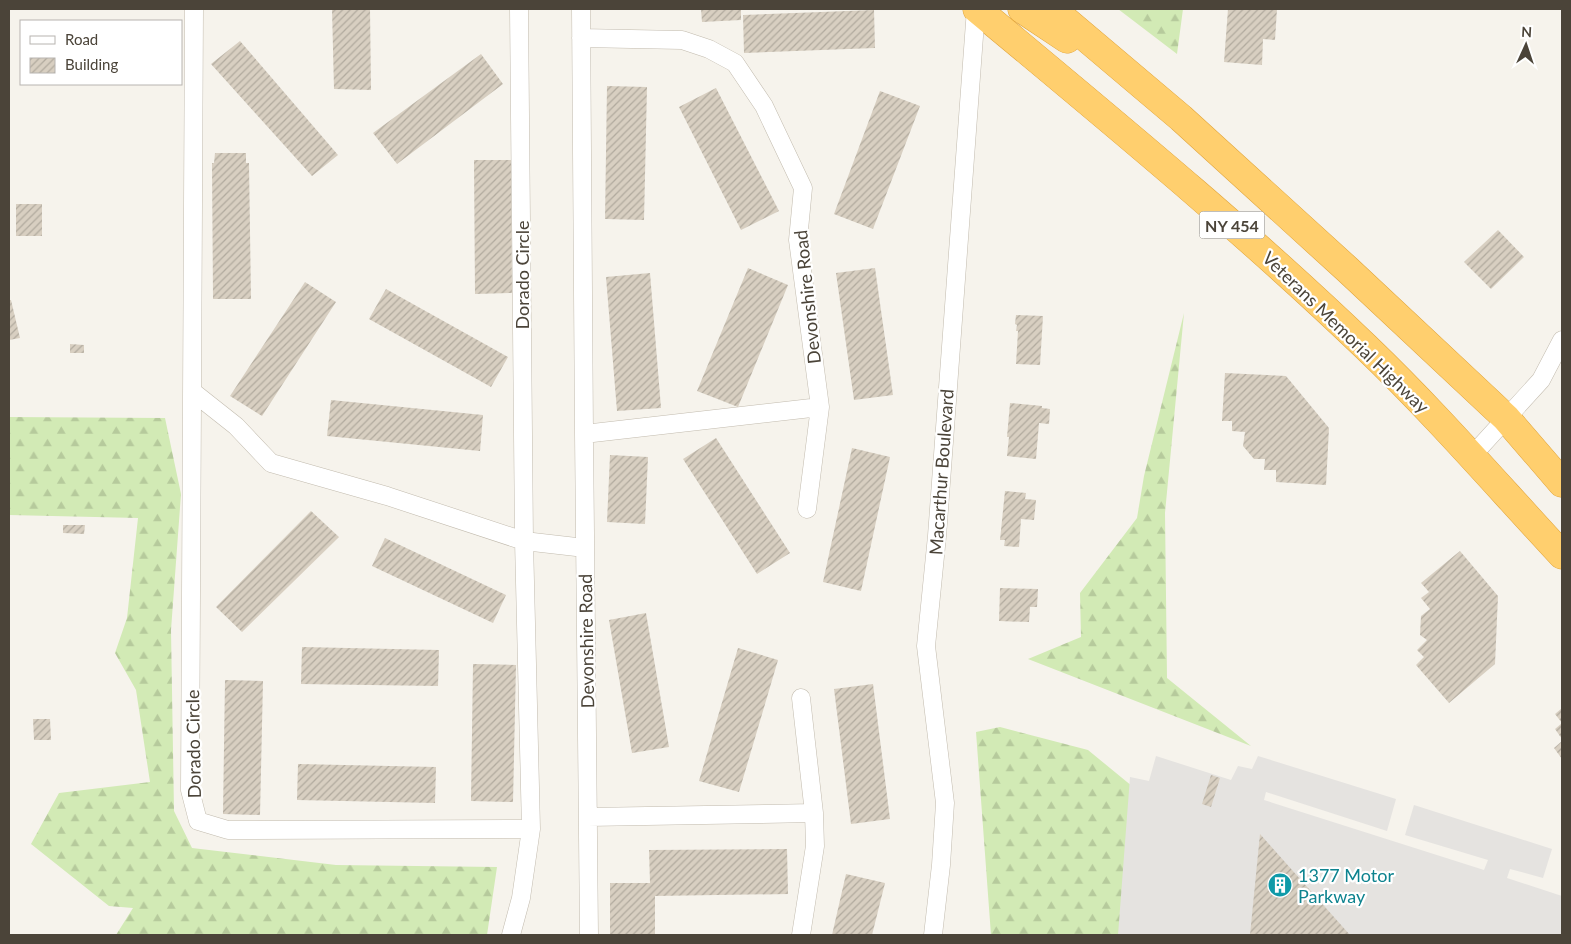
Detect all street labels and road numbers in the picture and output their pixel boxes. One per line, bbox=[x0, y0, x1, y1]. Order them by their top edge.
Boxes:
road number: NY 454 bbox=[1200, 212, 1264, 238]
street label: Dorado Circle bbox=[511, 221, 533, 329]
street label: Devonshire Road bbox=[789, 229, 825, 365]
street label: Veterans Memorial Highway bbox=[1258, 247, 1434, 418]
street label: Macarthur Boulevard bbox=[924, 388, 958, 556]
street label: Devonshire Road bbox=[574, 574, 598, 708]
street label: Dorado Circle bbox=[181, 689, 205, 799]

